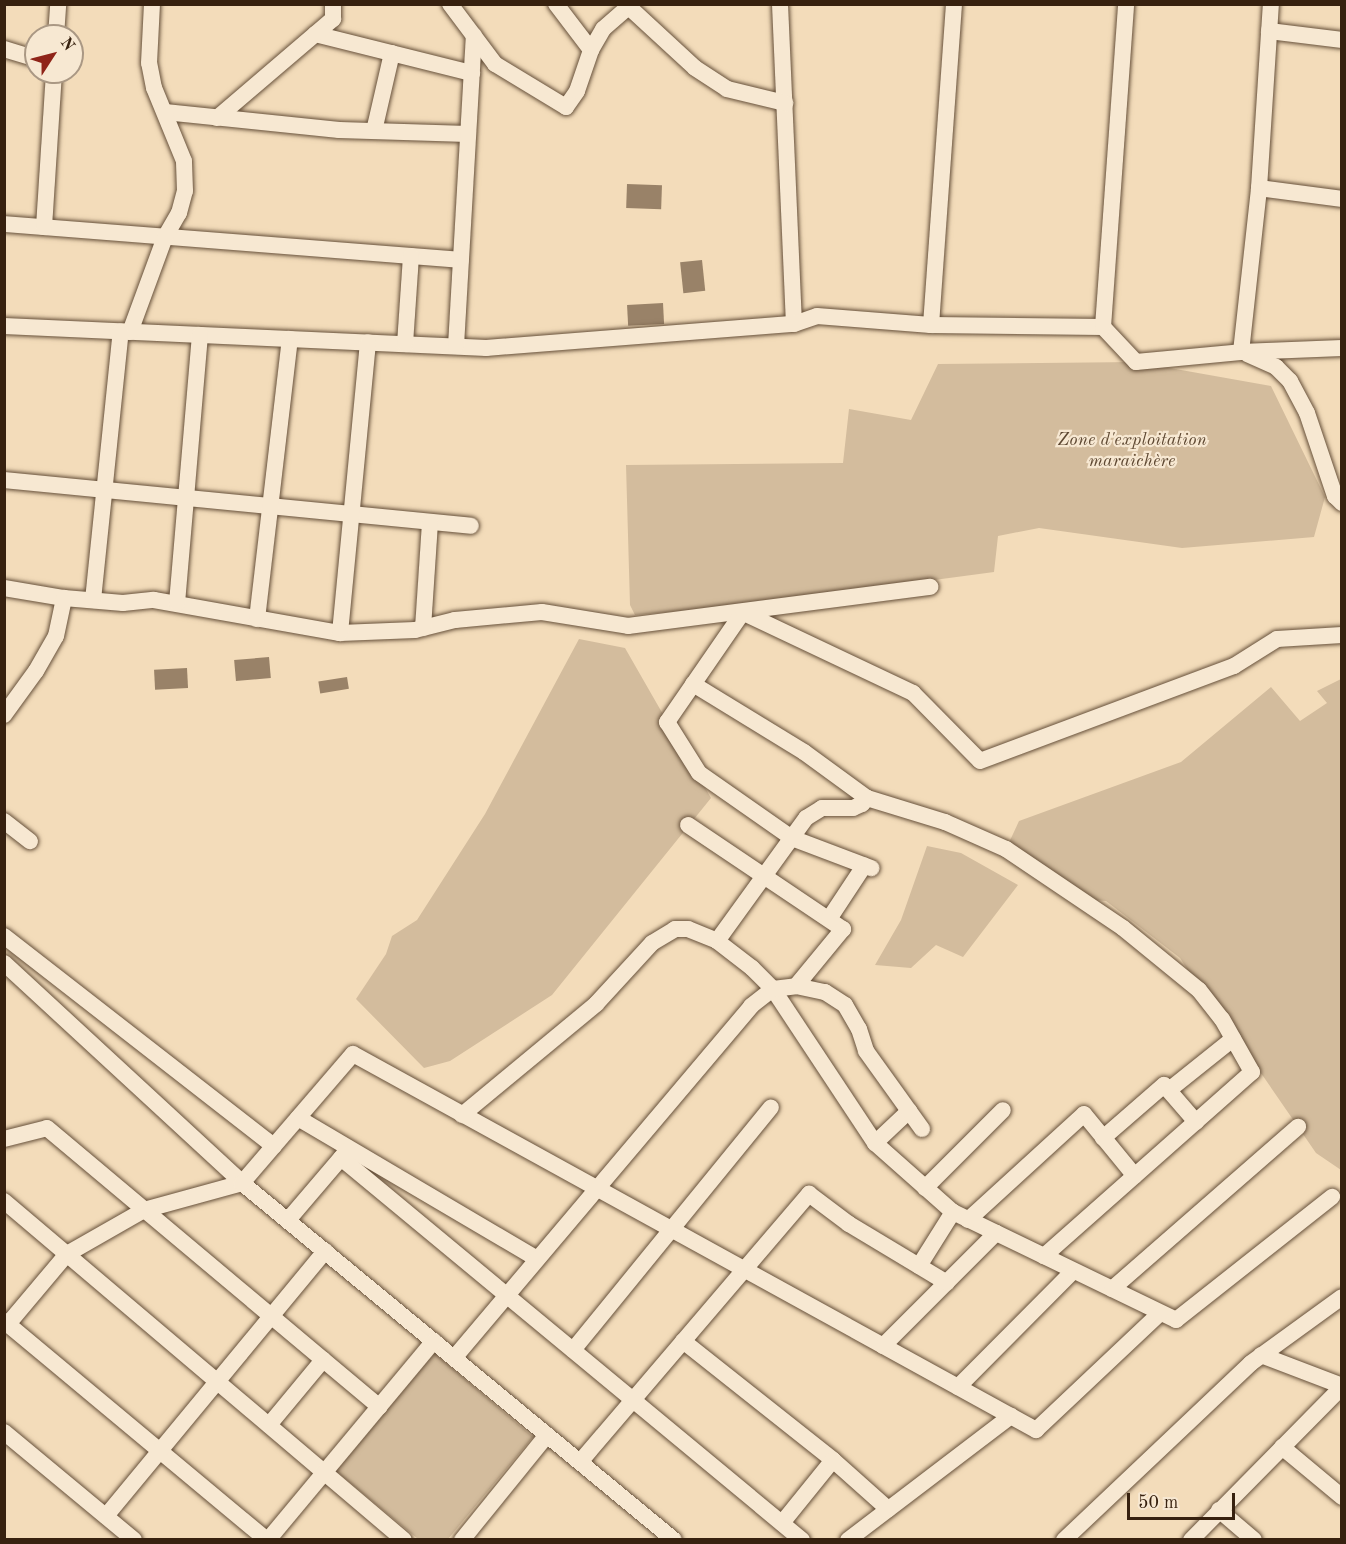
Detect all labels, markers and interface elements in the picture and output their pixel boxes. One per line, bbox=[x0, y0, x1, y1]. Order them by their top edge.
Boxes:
north arrow bbox=[24, 24, 84, 84]
text: N bbox=[57, 35, 77, 54]
park label: Zone d'exploitation maraichère bbox=[1057, 430, 1207, 472]
scale bar bbox=[1130, 1481, 1238, 1519]
text: 50 m bbox=[1138, 1494, 1178, 1512]

